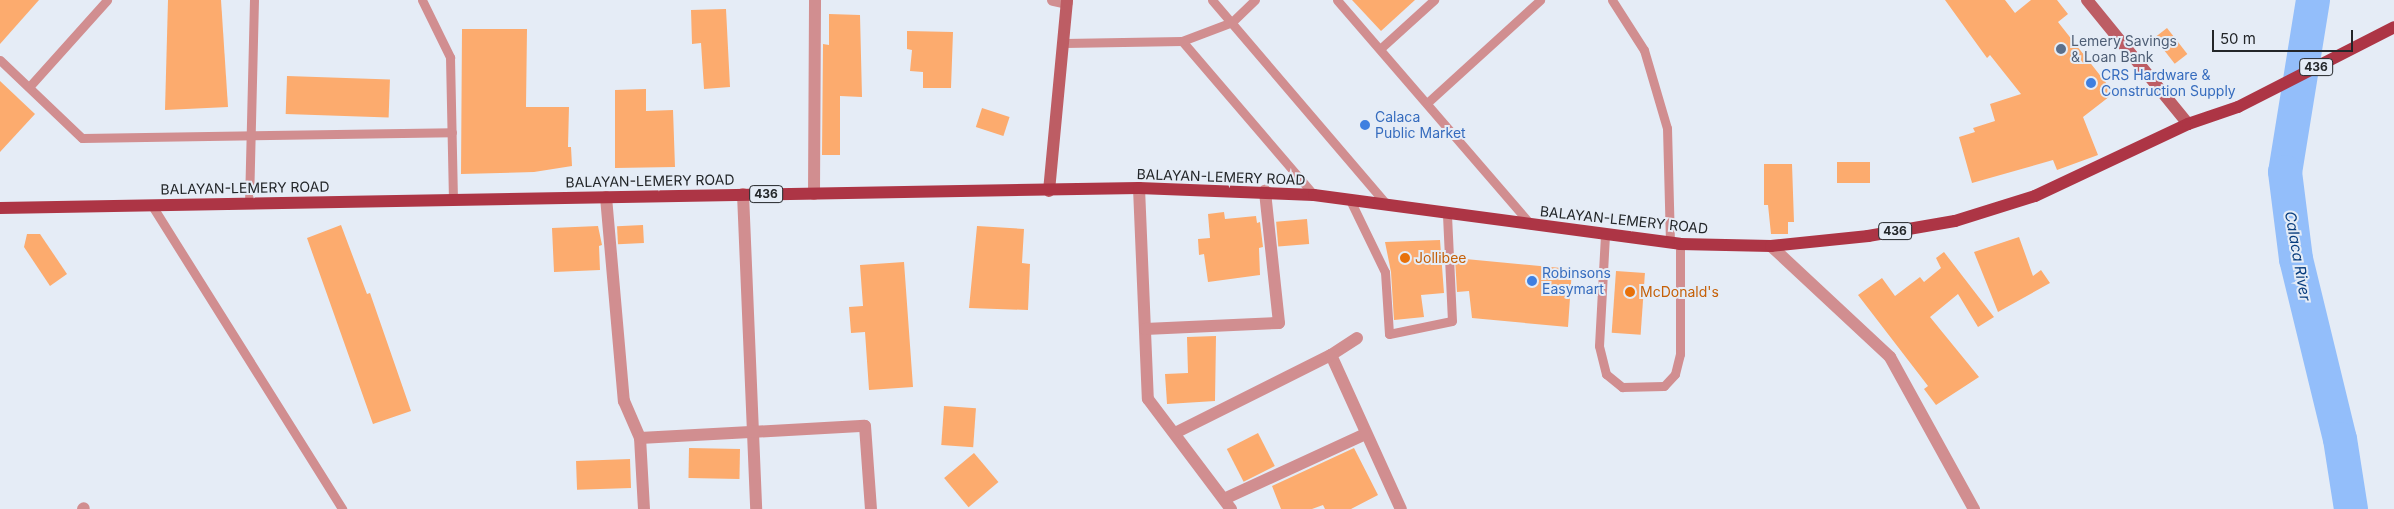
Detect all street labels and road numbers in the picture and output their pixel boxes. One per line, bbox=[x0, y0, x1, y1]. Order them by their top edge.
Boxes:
road number: 436 bbox=[2298, 58, 2334, 76]
street label: BALAYAN-LEMERY ROAD bbox=[1136, 166, 1306, 188]
street label: BALAYAN-LEMERY ROAD bbox=[565, 171, 735, 191]
street label: BALAYAN-LEMERY ROAD bbox=[160, 178, 330, 198]
road number: 436 bbox=[748, 184, 784, 203]
street label: BALAYAN-LEMERY ROAD bbox=[1539, 203, 1709, 237]
road number: 436 bbox=[1878, 222, 1912, 240]

